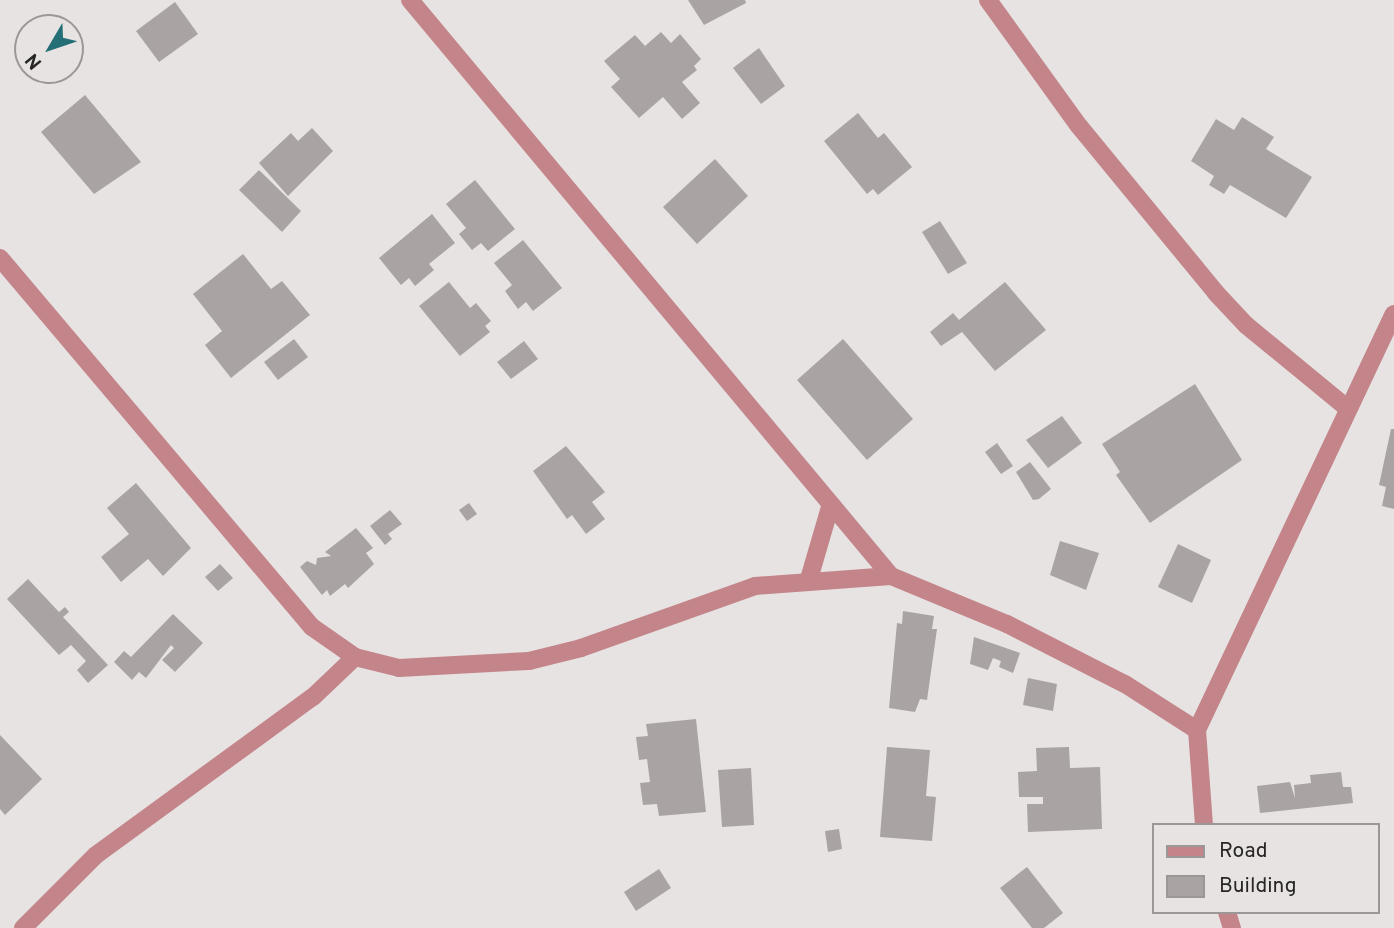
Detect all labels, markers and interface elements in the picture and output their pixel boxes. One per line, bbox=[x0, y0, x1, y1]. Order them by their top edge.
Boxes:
north arrow bbox=[14, 14, 84, 84]
text: N bbox=[21, 48, 48, 74]
legend bbox=[1152, 823, 1380, 914]
text: Road bbox=[1219, 838, 1268, 865]
text: Building bbox=[1219, 873, 1297, 900]

